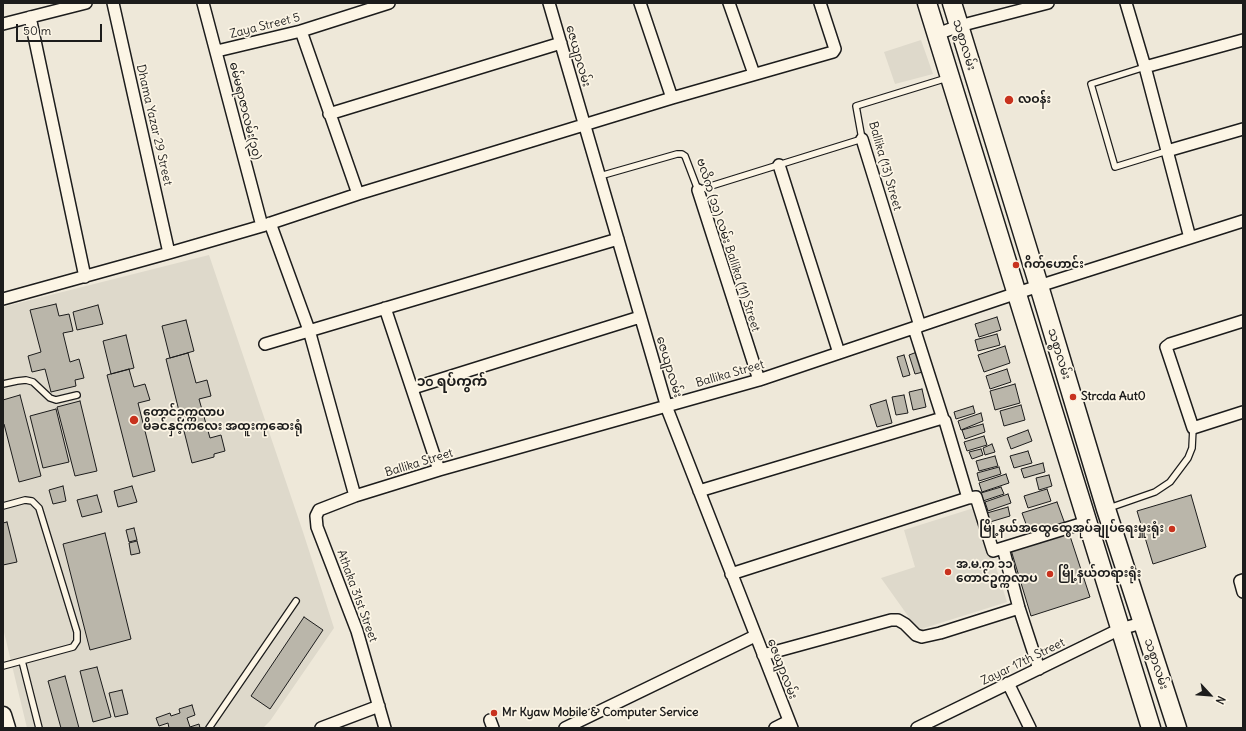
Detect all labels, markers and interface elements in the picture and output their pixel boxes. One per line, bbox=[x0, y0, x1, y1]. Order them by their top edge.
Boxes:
street label: Zaya Street 5 bbox=[228, 10, 302, 42]
scale bar bbox=[18, 16, 104, 42]
street label: သစ္စာလမ်း bbox=[949, 18, 979, 72]
text: 50 m bbox=[23, 23, 51, 38]
street label: ဇေယျာလမ်း bbox=[562, 24, 594, 88]
street label: ဓမ်မရာဇာလမ်း(၃၀) bbox=[226, 61, 264, 161]
street label: Dhama Yazar 29 Street bbox=[133, 63, 175, 187]
place label: လဝန်း bbox=[1018, 93, 1051, 107]
marker: လဝန်း bbox=[1003, 94, 1015, 106]
street label: Ballika (13) Street bbox=[865, 120, 905, 212]
street label: ဗလိက (၁၁) လမ်း Ballika (11) Street bbox=[693, 156, 763, 334]
place label: ဂိတ်ဟောင်း bbox=[1024, 258, 1084, 272]
marker: ဂိတ်ဟောင်း bbox=[1011, 260, 1021, 270]
street label: သစ္စာလမ်း bbox=[1044, 327, 1074, 381]
street label: ဇေယျာလမ်း bbox=[653, 335, 685, 399]
street label: Ballika Street bbox=[694, 357, 766, 391]
district label: ၁o ရပ်ကွက် bbox=[417, 374, 487, 390]
place label: Strcda Aut0 bbox=[1081, 390, 1146, 404]
marker: Strcda Aut0 bbox=[1068, 392, 1078, 402]
place label: တောင်ဥက္ကလာပ မိခင်နှင့်ကလေး အထူးကုဆေးရုံ bbox=[143, 406, 303, 434]
marker: တောင်ဥက္ကလာပ မိခင်နှင့်ကလေး အထူးကုဆေးရုံ bbox=[128, 414, 140, 426]
street label: Ballika Street bbox=[383, 446, 455, 480]
place label: မြို့နယ်အထွေထွေအုပ်ချုပ်ရေးမှူးရုံး bbox=[979, 522, 1164, 536]
marker: မြို့နယ်အထွေထွေအုပ်ချုပ်ရေးမှူးရုံး bbox=[1167, 524, 1177, 534]
street label: Athaka 31st Street bbox=[334, 548, 380, 644]
place label: အ.မ.က ၁၁ တောင်ဥက္ကလာပ bbox=[956, 558, 1038, 586]
marker: အ.မ.က ၁၁ တောင်ဥက္ကလာပ bbox=[943, 567, 953, 577]
place label: မြို့နယ်တရားရုံး bbox=[1058, 567, 1141, 581]
marker: မြို့နယ်တရားရုံး bbox=[1045, 569, 1055, 579]
street label: Zayar 17th Street bbox=[979, 636, 1067, 688]
street label: ဇေယျာလမ်း bbox=[764, 637, 800, 701]
street label: သစ္စာလမ်း bbox=[1141, 637, 1171, 691]
north arrow bbox=[1190, 675, 1230, 715]
text: N bbox=[1213, 694, 1229, 707]
place label: Mr Kyaw Mobile & Computer Service bbox=[502, 706, 698, 720]
marker: Mr Kyaw Mobile & Computer Service bbox=[489, 708, 499, 718]

